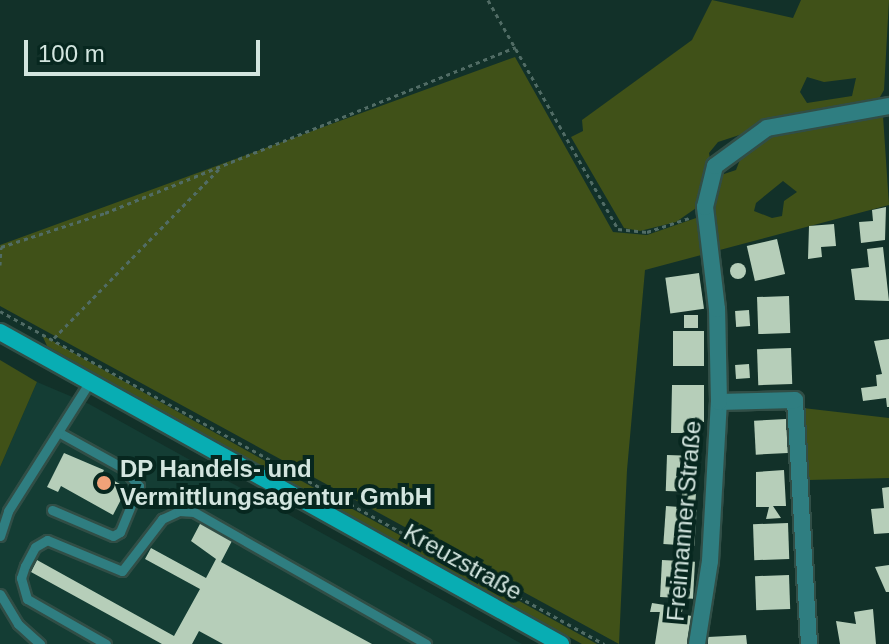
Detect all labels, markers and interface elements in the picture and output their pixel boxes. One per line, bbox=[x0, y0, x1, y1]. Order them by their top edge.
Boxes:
scale bar bbox=[28, 24, 264, 74]
text: 100 m bbox=[38, 40, 105, 67]
street label: Freimanner Straße bbox=[661, 419, 707, 623]
place label: DP Handels- und Vermittlungsagentur GmbH bbox=[120, 455, 432, 511]
marker: DP Handels- und Vermittlungsagentur GmbH bbox=[95, 474, 113, 492]
street label: Kreuzstraße bbox=[399, 518, 527, 606]

